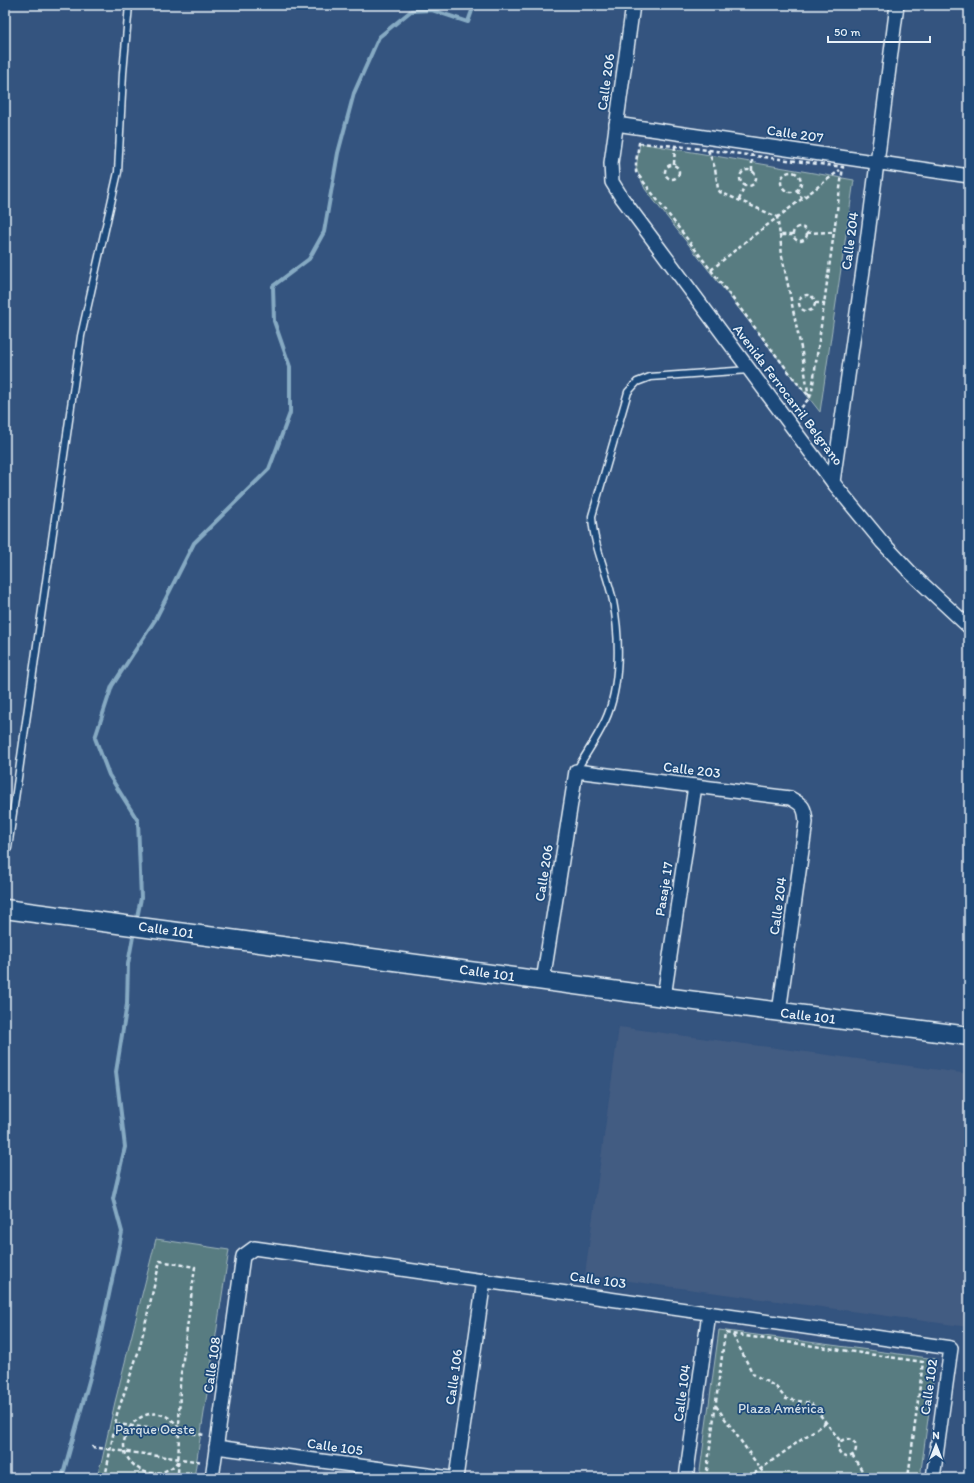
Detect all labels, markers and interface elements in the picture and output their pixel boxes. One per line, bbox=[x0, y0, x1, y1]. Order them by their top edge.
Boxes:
scale bar bbox=[828, 18, 930, 44]
text: 50 m bbox=[834, 25, 860, 39]
street label: Calle 206 bbox=[594, 52, 618, 112]
street label: Calle 207 bbox=[766, 122, 824, 146]
street label: Calle 204 bbox=[838, 210, 863, 271]
street label: Avenida Ferrocarril Belgrano bbox=[729, 321, 847, 469]
street label: Calle 203 bbox=[662, 758, 722, 782]
street label: Calle 206 bbox=[531, 843, 557, 903]
street label: Pasaje 17 bbox=[651, 861, 677, 917]
street label: Calle 204 bbox=[766, 875, 791, 936]
street label: Calle 101 bbox=[137, 918, 195, 942]
street label: Calle 101 bbox=[458, 961, 516, 985]
street label: Calle 101 bbox=[779, 1004, 837, 1028]
street label: Calle 103 bbox=[569, 1268, 628, 1292]
street label: Calle 108 bbox=[200, 1335, 224, 1394]
street label: Calle 106 bbox=[442, 1348, 466, 1406]
street label: Calle 102 bbox=[917, 1357, 941, 1416]
street label: Calle 104 bbox=[670, 1363, 695, 1423]
park label: Plaza América bbox=[738, 1400, 825, 1417]
park label: Parque Oeste bbox=[115, 1421, 195, 1438]
north arrow bbox=[916, 1425, 956, 1465]
text: N bbox=[932, 1429, 940, 1442]
street label: Calle 105 bbox=[306, 1435, 364, 1459]

